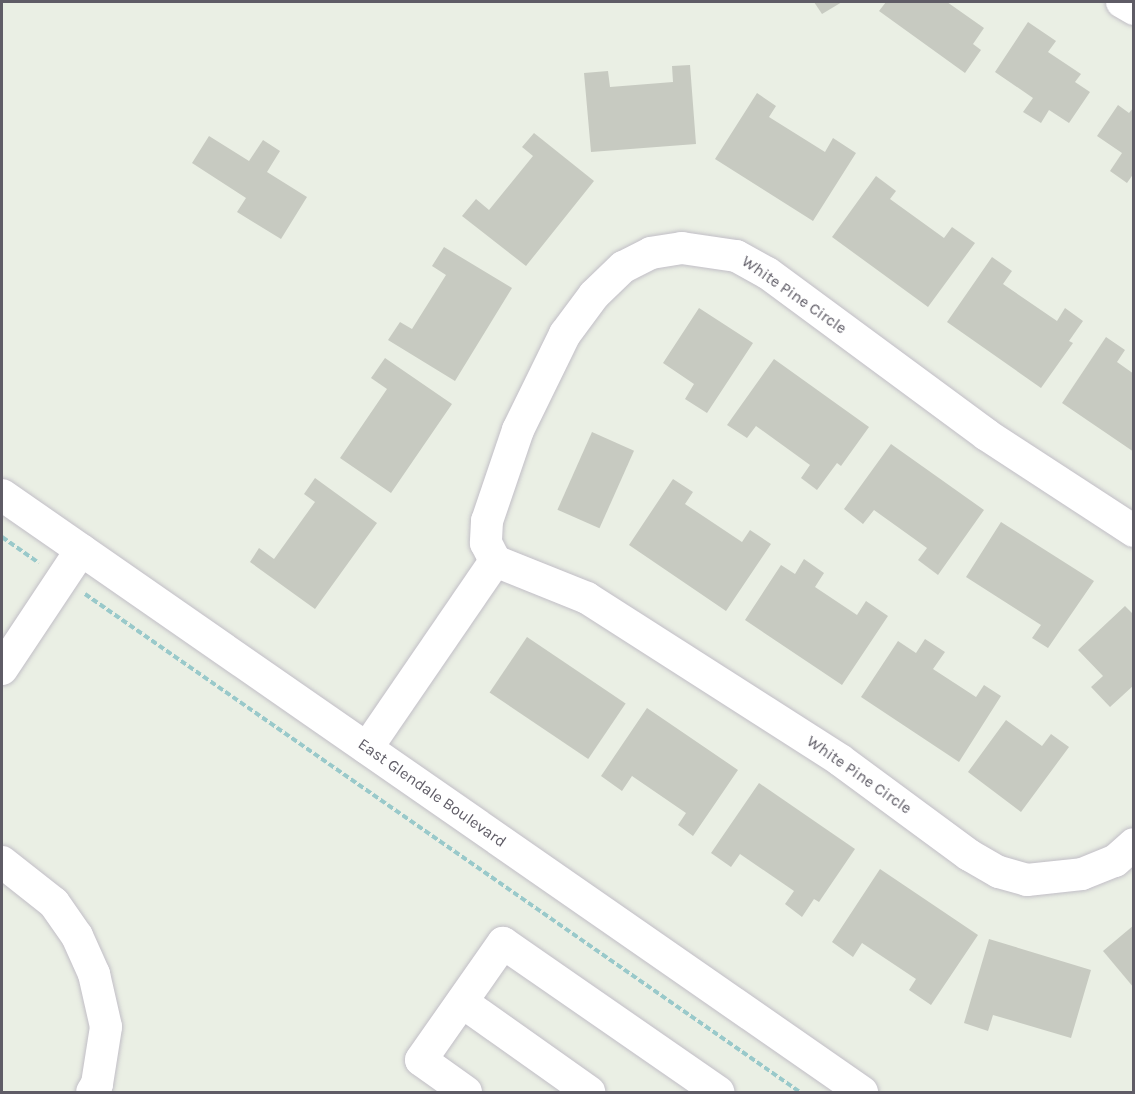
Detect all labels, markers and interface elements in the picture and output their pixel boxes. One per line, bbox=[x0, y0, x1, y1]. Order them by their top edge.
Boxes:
street label: White Pine Circle bbox=[738, 252, 850, 338]
street label: White Pine Circle bbox=[803, 732, 915, 818]
street label: East Glendale Boulevard bbox=[354, 734, 510, 852]

